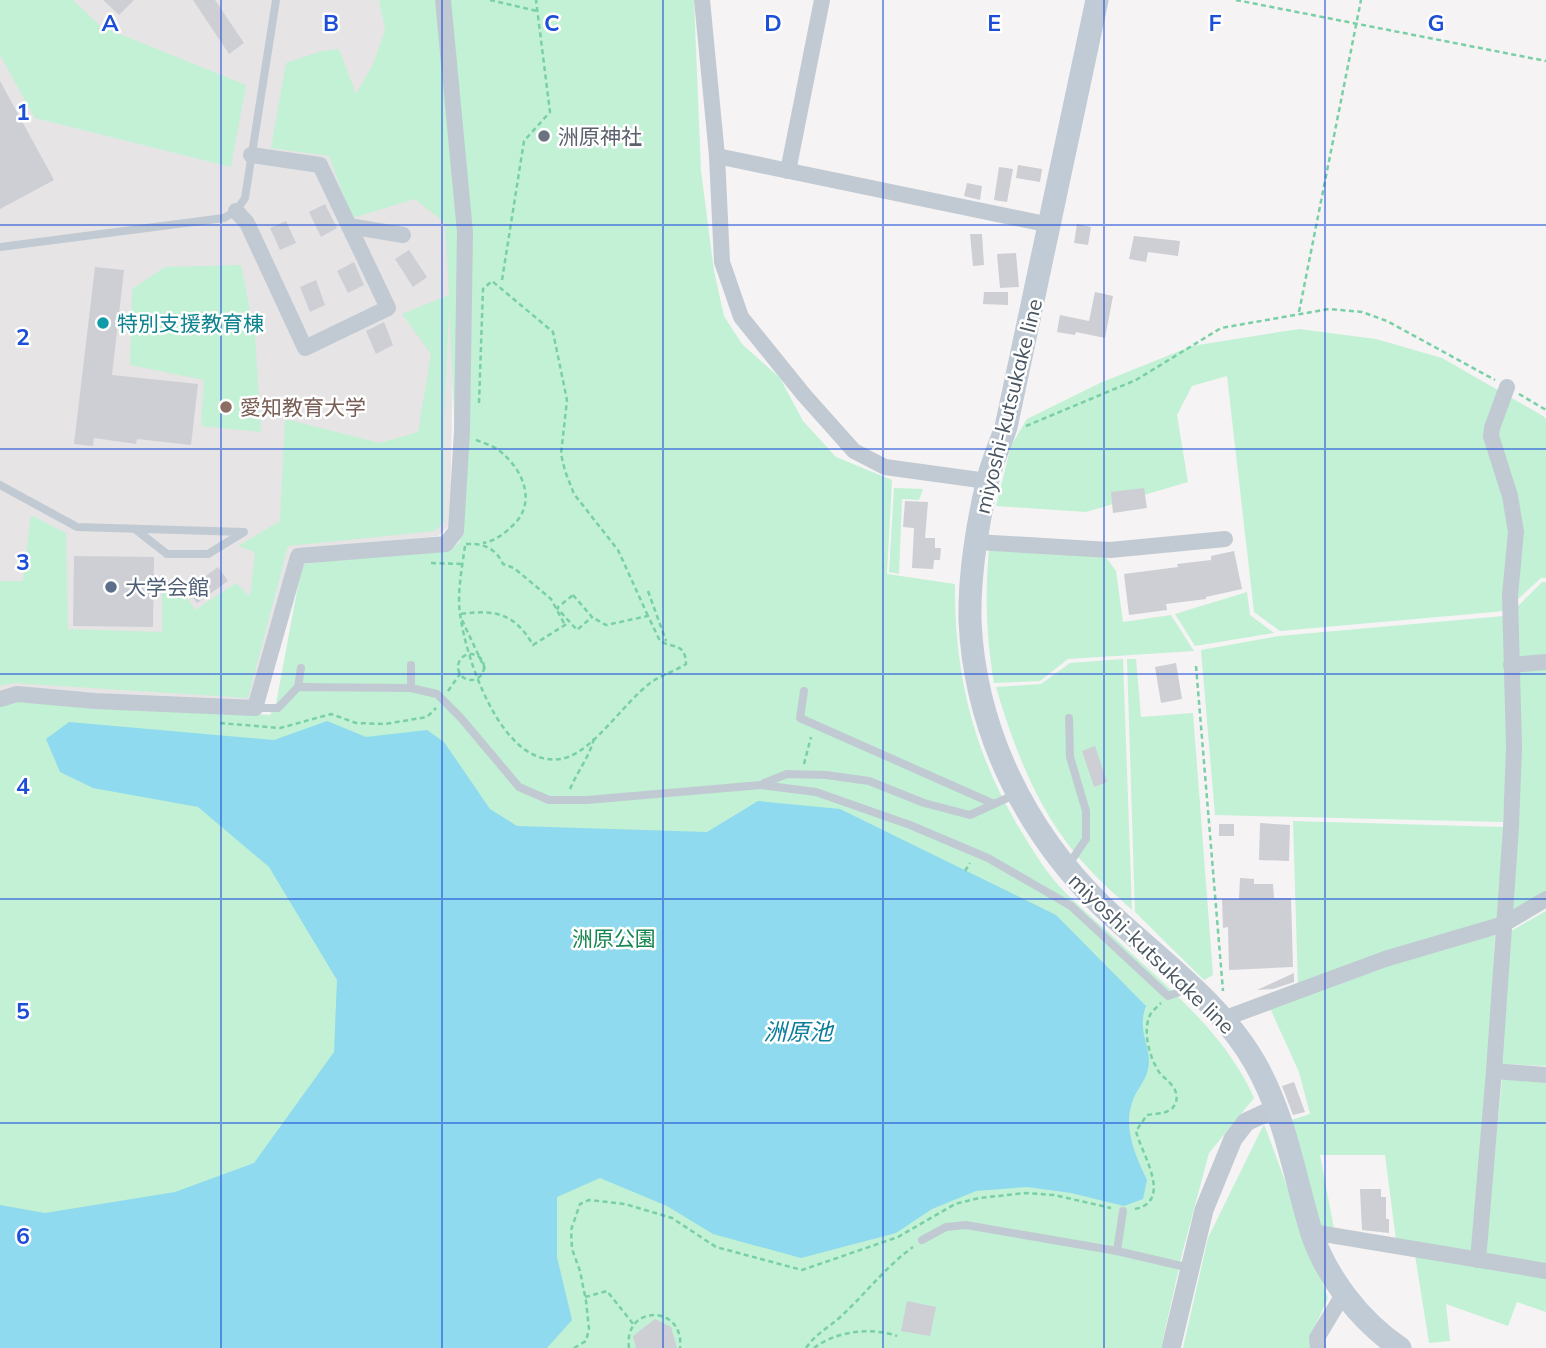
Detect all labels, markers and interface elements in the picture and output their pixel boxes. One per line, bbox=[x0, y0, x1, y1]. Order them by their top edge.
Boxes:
text: A bbox=[101, 8, 119, 37]
text: B bbox=[323, 8, 339, 37]
text: C bbox=[544, 8, 560, 37]
text: D bbox=[764, 8, 782, 37]
text: E bbox=[987, 8, 1001, 37]
text: F bbox=[1208, 8, 1222, 37]
text: G bbox=[1427, 8, 1445, 37]
text: 1 bbox=[16, 97, 30, 126]
place label: 洲原神社 bbox=[558, 123, 642, 149]
marker: 洲原神社 bbox=[536, 128, 552, 144]
street label: miyoshi-kutsukake line bbox=[969, 296, 1047, 516]
place label: 特別支援教育棟 bbox=[117, 310, 264, 336]
marker: 特別支援教育棟 bbox=[95, 315, 111, 331]
text: 2 bbox=[16, 322, 30, 351]
place label: 愛知教育大学 bbox=[240, 394, 366, 420]
marker: 愛知教育大学 bbox=[218, 399, 234, 415]
text: 3 bbox=[16, 547, 30, 576]
place label: 大学会館 bbox=[125, 574, 209, 600]
marker: 大学会館 bbox=[103, 579, 119, 595]
text: 4 bbox=[16, 771, 30, 800]
street label: miyoshi-kutsukake line bbox=[1064, 867, 1240, 1039]
park label: 洲原公園 bbox=[572, 925, 656, 951]
text: 5 bbox=[16, 996, 30, 1025]
water label: 洲原池 bbox=[764, 1017, 835, 1046]
text: 6 bbox=[16, 1221, 30, 1250]

